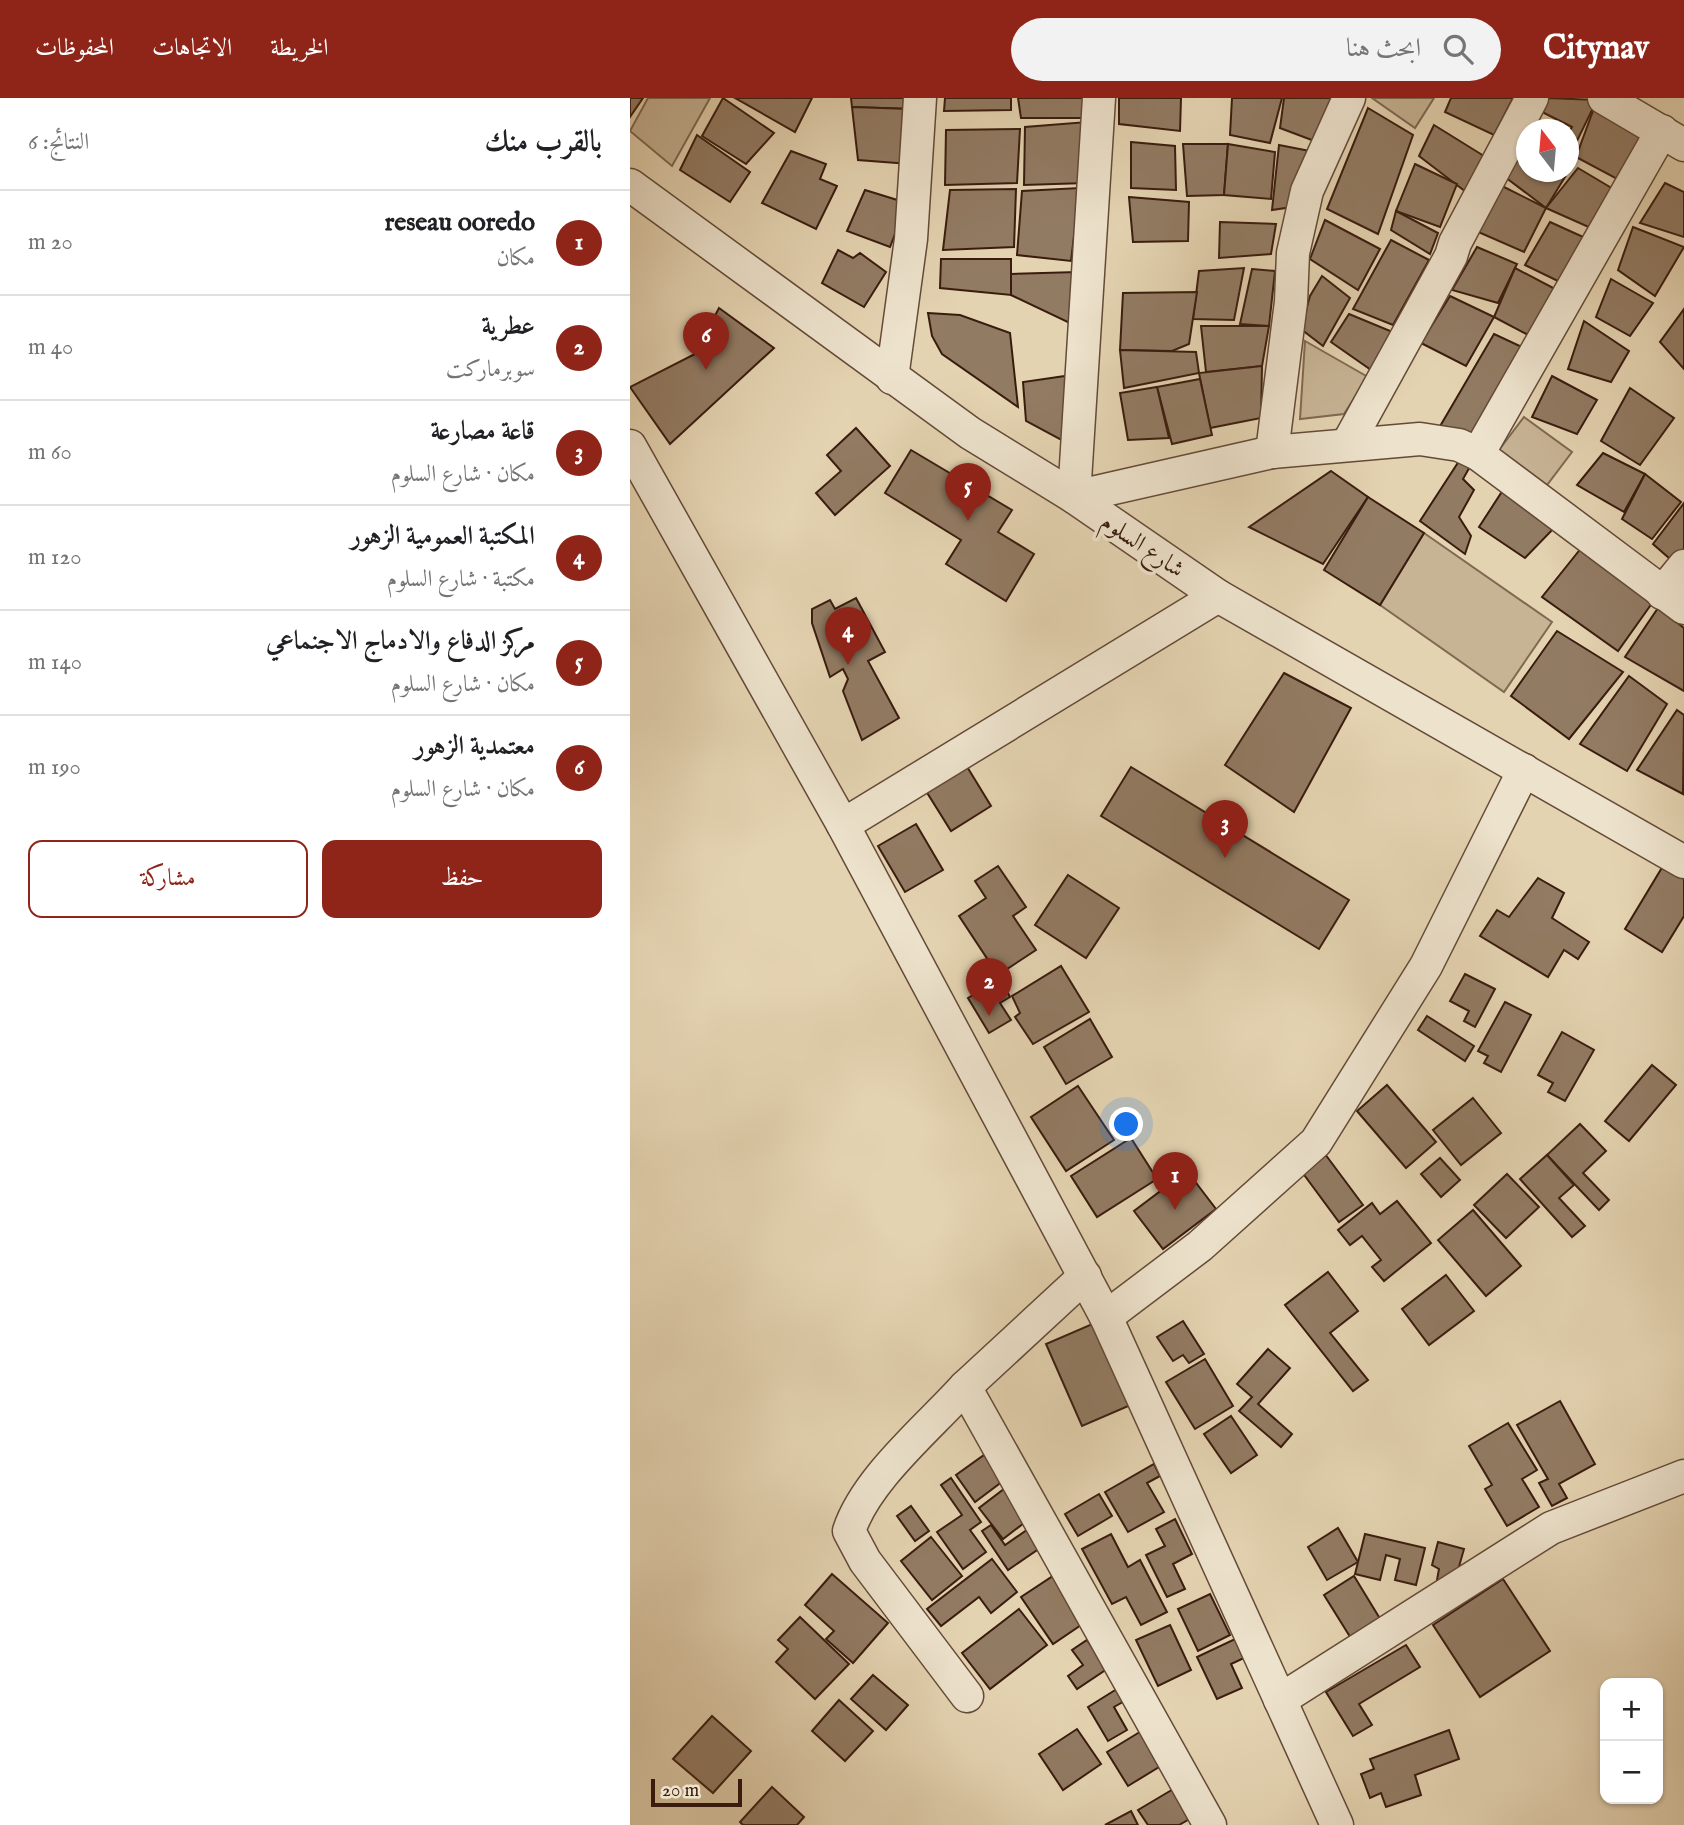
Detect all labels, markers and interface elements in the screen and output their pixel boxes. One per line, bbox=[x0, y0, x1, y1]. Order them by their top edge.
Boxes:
search box bbox=[1011, 18, 1501, 81]
text: Citynav bbox=[1543, 28, 1649, 70]
icon: search bbox=[1439, 30, 1477, 68]
text: ابحث هنا bbox=[1346, 32, 1421, 65]
text: المحفوظات bbox=[35, 33, 114, 64]
text: الاتجاهات bbox=[152, 33, 232, 64]
text: الخريطة bbox=[270, 33, 329, 64]
north arrow bbox=[1516, 119, 1579, 182]
text: بالقرب منك bbox=[485, 124, 602, 162]
text: النتائج: 6 bbox=[28, 128, 89, 157]
text: reseau ooredo bbox=[385, 206, 535, 239]
text: 20 m bbox=[28, 228, 73, 257]
text: 1 bbox=[575, 228, 583, 257]
text: مكان bbox=[496, 244, 535, 273]
text: عطرية bbox=[481, 310, 535, 343]
pin: 6 bbox=[683, 312, 729, 370]
text: 40 m bbox=[28, 333, 73, 362]
text: 2 bbox=[574, 333, 584, 362]
text: سوبرماركت bbox=[446, 355, 535, 384]
text: قاعة مصارعة bbox=[430, 415, 535, 448]
text: 60 m bbox=[28, 438, 72, 467]
text: 3 bbox=[575, 438, 583, 467]
text: مكان · شارع السلوم bbox=[391, 460, 535, 489]
pin: 5 bbox=[945, 463, 991, 521]
street label: شارع السلوم bbox=[1092, 507, 1190, 589]
text: المكتبة العمومية الزهور bbox=[350, 520, 535, 553]
text: 120 m bbox=[28, 543, 81, 572]
text: 4 bbox=[573, 543, 585, 572]
text: مكتبة · شارع السلوم bbox=[387, 565, 535, 594]
pin: 4 bbox=[825, 607, 871, 665]
text: مركز الدفاع والادماج الاجنماعي bbox=[266, 625, 535, 658]
text: 140 m bbox=[28, 648, 82, 677]
text: 5 bbox=[575, 648, 583, 677]
text: مكان · شارع السلوم bbox=[391, 670, 535, 699]
text: معتمدية الزهور bbox=[414, 730, 535, 763]
text: 190 m bbox=[28, 753, 81, 782]
text: 6 bbox=[574, 753, 584, 782]
text: مكان · شارع السلوم bbox=[391, 775, 535, 804]
pin: 3 bbox=[1202, 800, 1248, 858]
button: مشاركة bbox=[28, 840, 308, 918]
button: حفظ bbox=[322, 840, 602, 918]
pin: 2 bbox=[966, 958, 1012, 1016]
your location bbox=[1109, 1107, 1143, 1141]
pin: 1 bbox=[1152, 1152, 1198, 1210]
map controls bbox=[1600, 1678, 1663, 1804]
button: + bbox=[1600, 1678, 1663, 1741]
button: − bbox=[1600, 1741, 1663, 1804]
scale bar bbox=[651, 1776, 742, 1808]
text: 20 m bbox=[662, 1779, 699, 1803]

